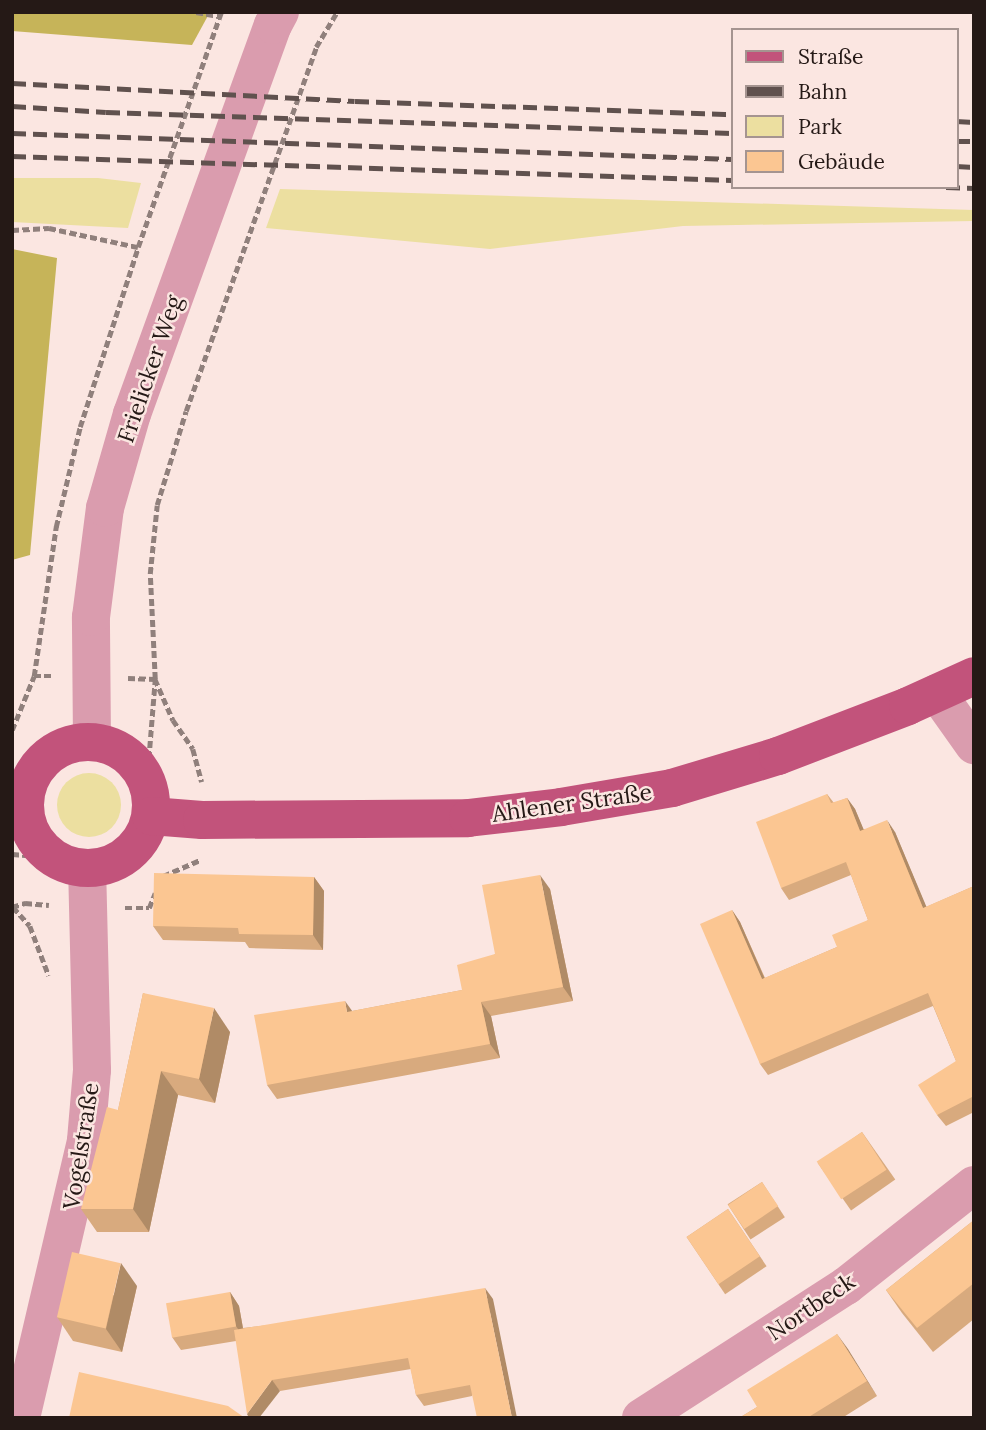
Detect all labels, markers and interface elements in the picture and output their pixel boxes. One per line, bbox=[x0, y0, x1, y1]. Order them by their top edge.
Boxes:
legend bbox=[730, 28, 958, 189]
text: Straße bbox=[798, 43, 863, 70]
text: Bahn bbox=[798, 78, 847, 105]
text: Park bbox=[798, 113, 842, 140]
text: Gebäude bbox=[798, 148, 885, 175]
street label: Frielicker Weg bbox=[112, 292, 188, 446]
street label: Ahlener Straße bbox=[490, 778, 654, 828]
street label: Vogelstraße bbox=[57, 1081, 105, 1211]
street label: Nortbeck bbox=[762, 1268, 860, 1346]

